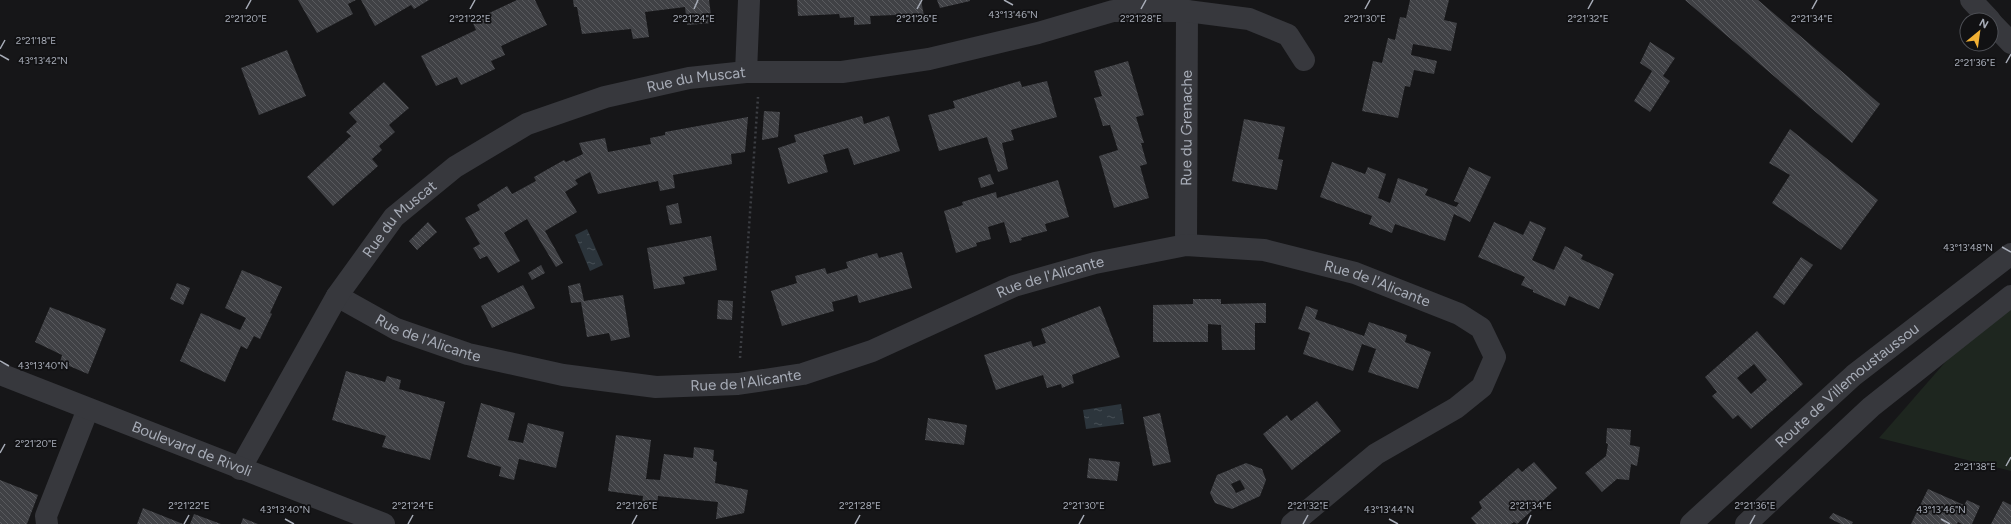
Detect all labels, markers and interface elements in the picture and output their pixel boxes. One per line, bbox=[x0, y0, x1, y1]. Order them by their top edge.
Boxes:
text: 43°13'46"N bbox=[988, 8, 1038, 21]
text: 2°21'20"E bbox=[225, 12, 267, 25]
text: 2°21'22"E bbox=[449, 12, 491, 25]
text: 2°21'24"E bbox=[673, 12, 715, 25]
text: 2°21'26"E bbox=[896, 12, 938, 25]
text: 2°21'28"E bbox=[1120, 12, 1162, 25]
text: 2°21'30"E bbox=[1344, 12, 1386, 25]
text: 2°21'32"E bbox=[1567, 12, 1609, 25]
text: 2°21'34"E bbox=[1791, 12, 1833, 25]
north arrow bbox=[1959, 12, 1999, 52]
text: N bbox=[1977, 16, 1990, 31]
text: 2°21'18"E bbox=[16, 34, 56, 47]
text: 43°13'42"N bbox=[18, 54, 68, 67]
text: 2°21'36"E bbox=[1954, 56, 1996, 69]
street label: Rue du Muscat bbox=[645, 63, 747, 96]
street label: Rue du Grenache bbox=[1177, 70, 1196, 186]
street label: Rue du Muscat bbox=[359, 177, 440, 261]
text: 43°13'48"N bbox=[1943, 241, 1993, 254]
street label: Rue de l'Alicante bbox=[993, 252, 1106, 302]
street label: Rue de l'Alicante bbox=[1322, 257, 1433, 311]
street label: Rue de l'Alicante bbox=[372, 310, 483, 366]
street label: Route de Villemoustaussou bbox=[1772, 319, 1923, 451]
text: 43°13'40"N bbox=[18, 359, 68, 372]
street label: Rue de l'Alicante bbox=[690, 365, 803, 395]
street label: Boulevard de Rivoli bbox=[129, 417, 254, 480]
text: 2°21'20"E bbox=[15, 437, 57, 450]
text: 2°21'38"E bbox=[1954, 460, 1996, 473]
text: 2°21'22"E bbox=[168, 499, 210, 512]
text: 2°21'24"E bbox=[392, 499, 434, 512]
text: 2°21'26"E bbox=[616, 499, 658, 512]
text: 2°21'28"E bbox=[839, 499, 881, 512]
text: 2°21'30"E bbox=[1063, 499, 1105, 512]
text: 2°21'32"E bbox=[1287, 499, 1329, 512]
text: 2°21'34"E bbox=[1510, 499, 1552, 512]
text: 2°21'36"E bbox=[1734, 499, 1776, 512]
text: 43°13'40"N bbox=[260, 503, 310, 516]
text: 43°13'44"N bbox=[1364, 503, 1414, 516]
text: 43°13'46"N bbox=[1916, 503, 1966, 516]

